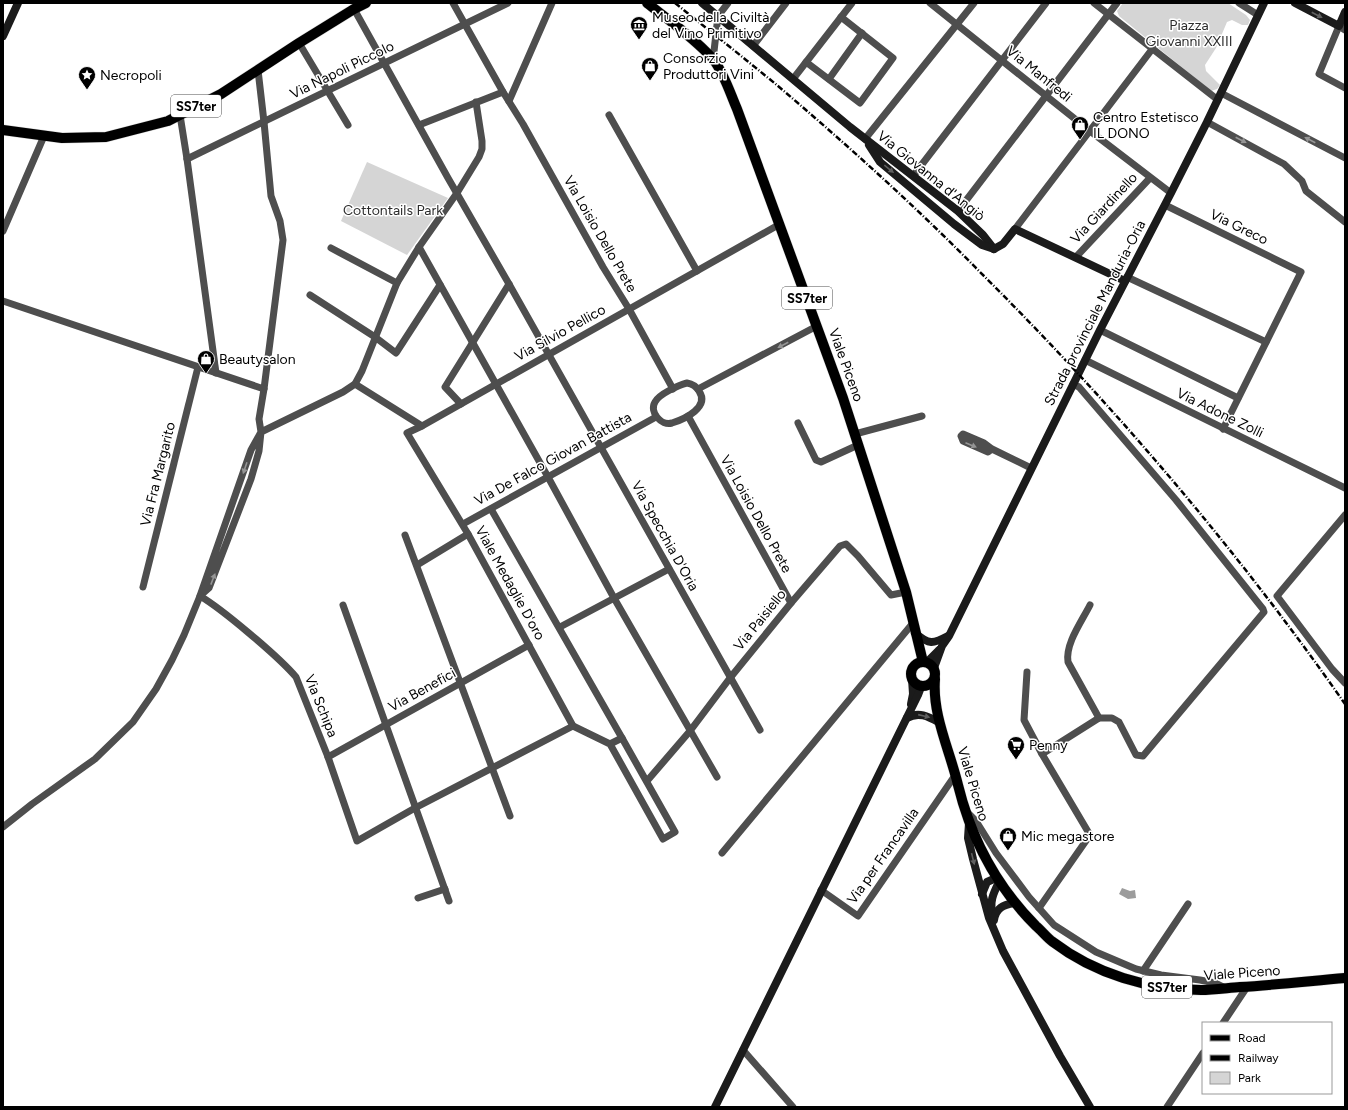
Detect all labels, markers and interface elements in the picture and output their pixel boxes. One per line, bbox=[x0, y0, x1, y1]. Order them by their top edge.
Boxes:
place label: Museo della Civiltà del Vino Primitivo bbox=[652, 9, 769, 42]
one-way arrow bbox=[1311, 11, 1323, 18]
museum icon: Museo della Civiltà del Vino Primitivo bbox=[629, 15, 649, 40]
park label: Piazza Giovanni XXIII bbox=[1146, 17, 1232, 50]
street label: Via Napoli Piccolo bbox=[287, 37, 397, 103]
street label: Via Manfredi bbox=[1003, 42, 1075, 106]
place label: Consorzio Produttori Vini bbox=[663, 50, 754, 83]
shop icon: Consorzio Produttori Vini bbox=[640, 56, 660, 81]
place icon: Necropoli bbox=[77, 65, 97, 90]
place label: Necropoli bbox=[100, 67, 162, 84]
road number: SS7ter bbox=[171, 95, 221, 117]
place label: Centro Estetisco IL DONO bbox=[1093, 109, 1199, 142]
shop icon: Centro Estetisco IL DONO bbox=[1070, 115, 1090, 140]
street label: Via Giovanna d'Angiò bbox=[874, 127, 988, 225]
one-way arrow bbox=[1305, 136, 1316, 143]
one-way arrow bbox=[1236, 137, 1247, 143]
one-way arrow bbox=[884, 165, 895, 174]
street label: Via Giardinello bbox=[1067, 169, 1141, 247]
street label: Via Loisio Dello Prete bbox=[560, 173, 641, 296]
park label: Cottontails Park bbox=[343, 202, 443, 219]
street label: Via Greco bbox=[1207, 206, 1271, 248]
street label: Strada provinciale Manduria-Oria bbox=[1041, 217, 1149, 409]
road number: SS7ter bbox=[782, 287, 832, 309]
street label: Via Silvio Pellico bbox=[512, 301, 608, 365]
street label: Viale Piceno bbox=[825, 326, 867, 404]
one-way arrow bbox=[777, 341, 789, 348]
shop icon: Beautysalon bbox=[196, 349, 216, 374]
place label: Beautysalon bbox=[219, 351, 296, 368]
street label: Via Adone Zolli bbox=[1174, 385, 1266, 441]
street label: Via De Falco Giovan Battista bbox=[471, 409, 635, 509]
street label: Via Fra Margarito bbox=[137, 420, 179, 528]
one-way arrow bbox=[966, 442, 977, 448]
street label: Via Loisio Dello Prete bbox=[717, 452, 796, 576]
one-way arrow bbox=[241, 462, 247, 474]
street label: Via Specchia D'Oria bbox=[628, 478, 702, 594]
street label: Viale Medaglie D'oro bbox=[472, 523, 548, 643]
one-way arrow bbox=[210, 572, 216, 584]
street label: Via Paisiello bbox=[730, 586, 790, 654]
street label: Via Benefici bbox=[385, 665, 459, 715]
street label: Via Schipa bbox=[301, 672, 341, 740]
one-way arrow bbox=[918, 713, 930, 719]
supermarket icon: Penny bbox=[1006, 735, 1026, 760]
place label: Penny bbox=[1029, 737, 1068, 754]
street label: Viale Piceno bbox=[954, 745, 992, 823]
street label: Via per Francavilla bbox=[844, 805, 922, 907]
shop icon: Mic megastore bbox=[998, 826, 1018, 851]
place label: Mic megastore bbox=[1021, 828, 1115, 845]
one-way arrow bbox=[970, 853, 976, 866]
street label: Viale Piceno bbox=[1203, 962, 1281, 984]
road number: SS7ter bbox=[1142, 976, 1192, 998]
legend bbox=[1202, 1022, 1332, 1094]
text: Road bbox=[1238, 1031, 1266, 1045]
text: Railway bbox=[1238, 1051, 1279, 1065]
text: Park bbox=[1238, 1071, 1261, 1085]

